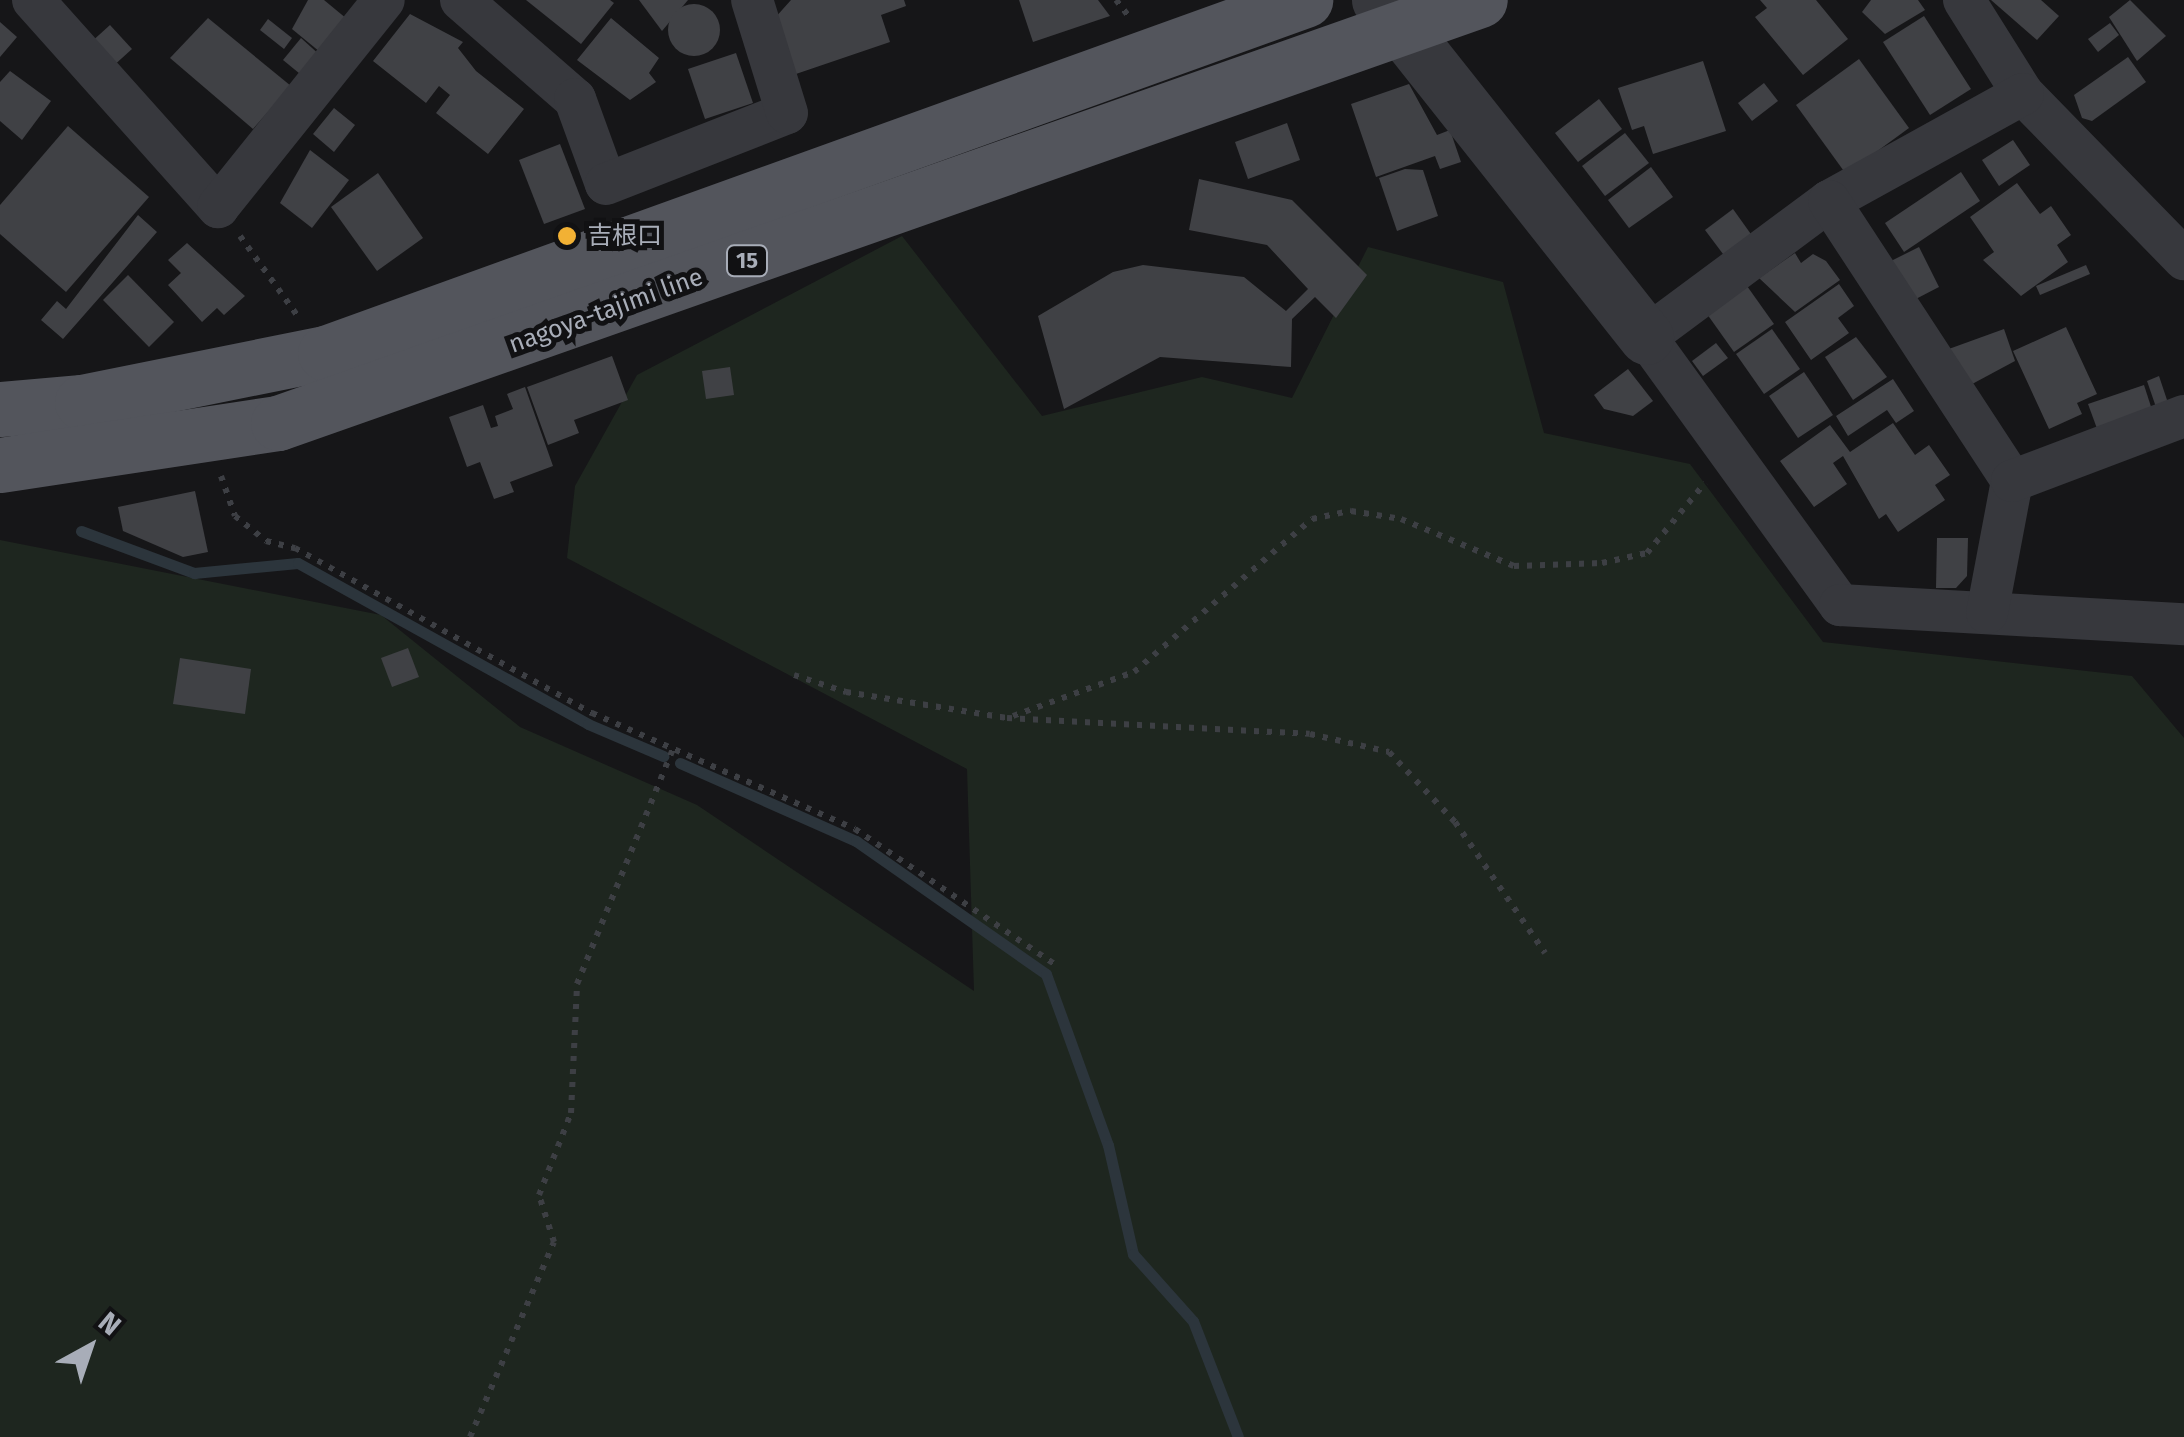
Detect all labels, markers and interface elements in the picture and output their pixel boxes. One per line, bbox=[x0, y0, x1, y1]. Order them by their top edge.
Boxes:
place label: 吉根口 bbox=[587, 221, 662, 251]
marker: 吉根口 bbox=[556, 225, 578, 247]
road number: 15 bbox=[724, 244, 770, 278]
street label: nagoya-tajimi line bbox=[505, 262, 707, 360]
north arrow bbox=[40, 1297, 140, 1397]
text: N bbox=[92, 1305, 127, 1342]

